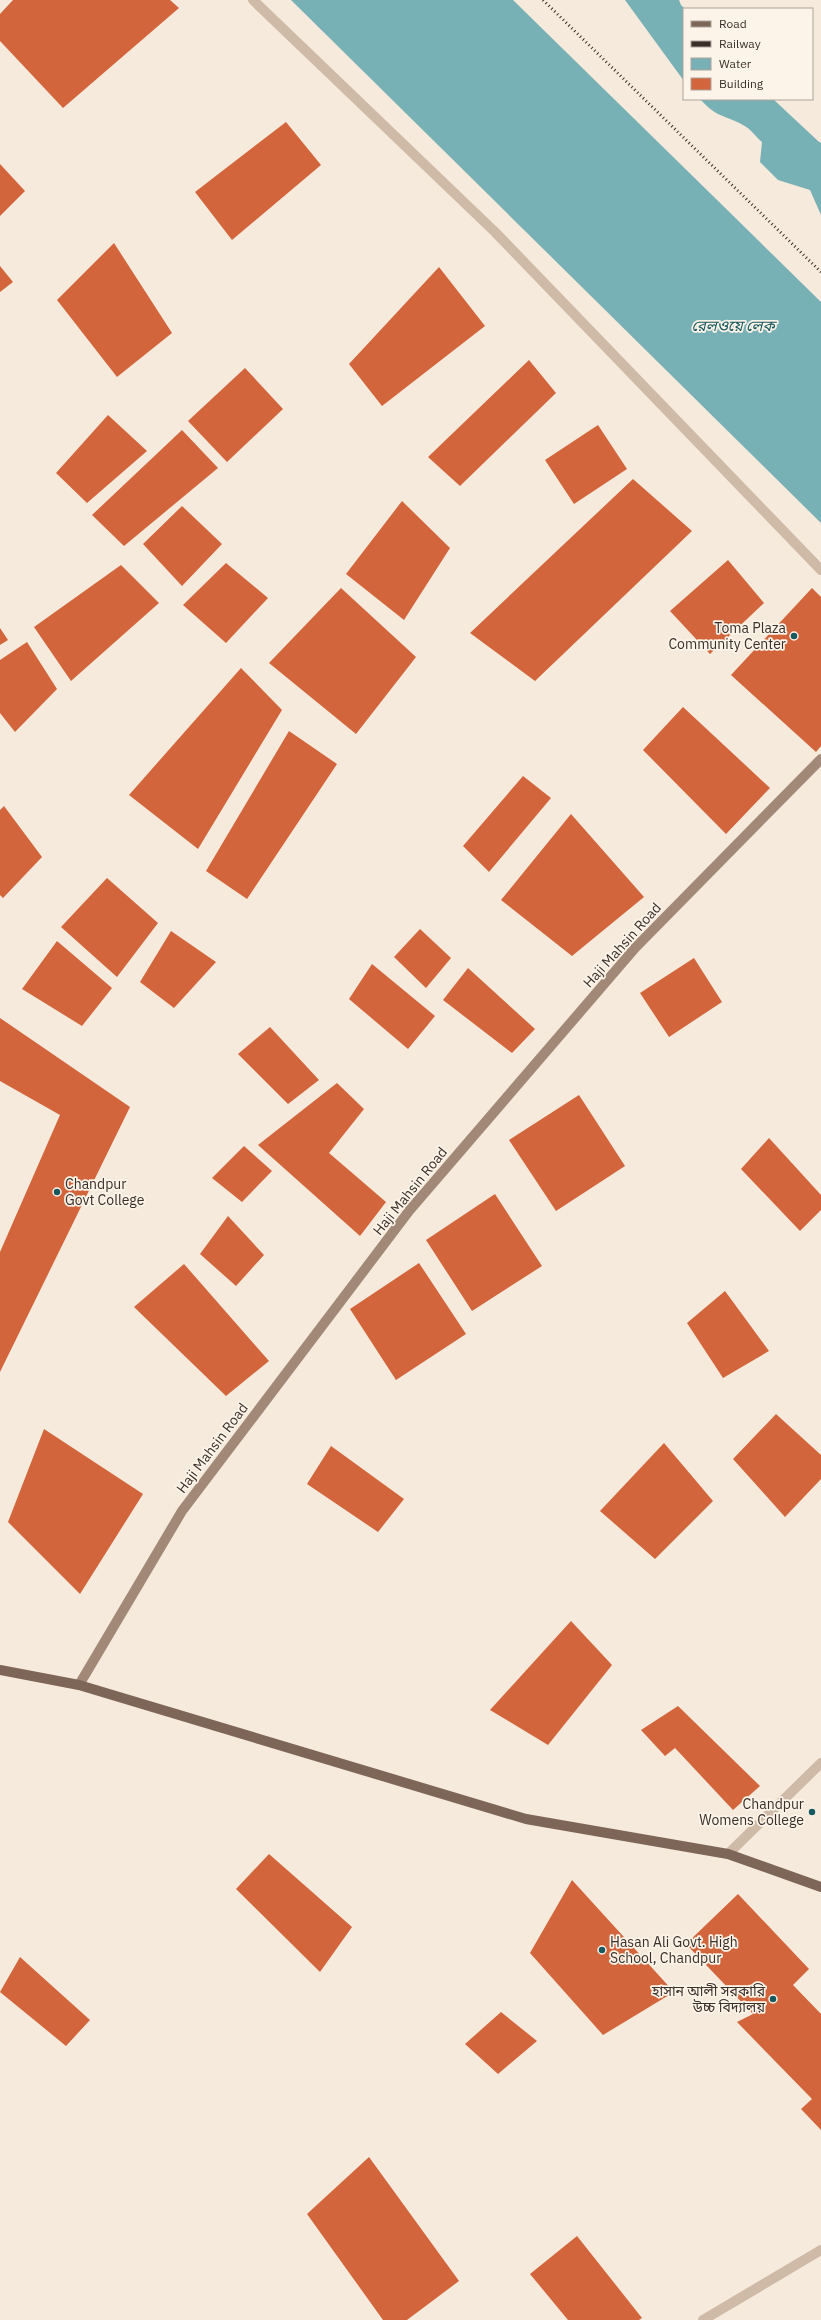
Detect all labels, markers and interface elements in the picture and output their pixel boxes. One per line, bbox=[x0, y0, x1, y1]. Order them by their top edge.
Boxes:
legend bbox=[683, 8, 813, 100]
text: Road bbox=[719, 16, 747, 31]
text: Railway bbox=[719, 36, 761, 51]
text: Water bbox=[719, 56, 752, 71]
text: Building bbox=[719, 76, 764, 91]
water label: রেলওয়ে লেক bbox=[691, 316, 777, 335]
place label: Toma Plaza Community Center bbox=[668, 619, 787, 653]
marker: Toma Plaza Community Center bbox=[789, 631, 799, 641]
street label: Haji Mahsin Road bbox=[579, 899, 665, 991]
street label: Haji Mahsin Road bbox=[369, 1143, 451, 1239]
place label: Chandpur Govt College bbox=[65, 1175, 145, 1209]
marker: Chandpur Govt College bbox=[52, 1187, 62, 1197]
street label: Haji Mahsin Road bbox=[172, 1399, 252, 1497]
place label: Chandpur Womens College bbox=[699, 1795, 804, 1829]
marker: Chandpur Womens College bbox=[807, 1807, 817, 1817]
place label: Hasan Ali Govt. High School, Chandpur bbox=[610, 1933, 738, 1967]
marker: Hasan Ali Govt. High School, Chandpur bbox=[597, 1945, 607, 1955]
place label: হাসান আলী সরকারি উচ্চ বিদ্যালয় bbox=[651, 1982, 766, 2016]
marker: হাসান আলী সরকারি উচ্চ বিদ্যালয় bbox=[768, 1994, 778, 2004]

